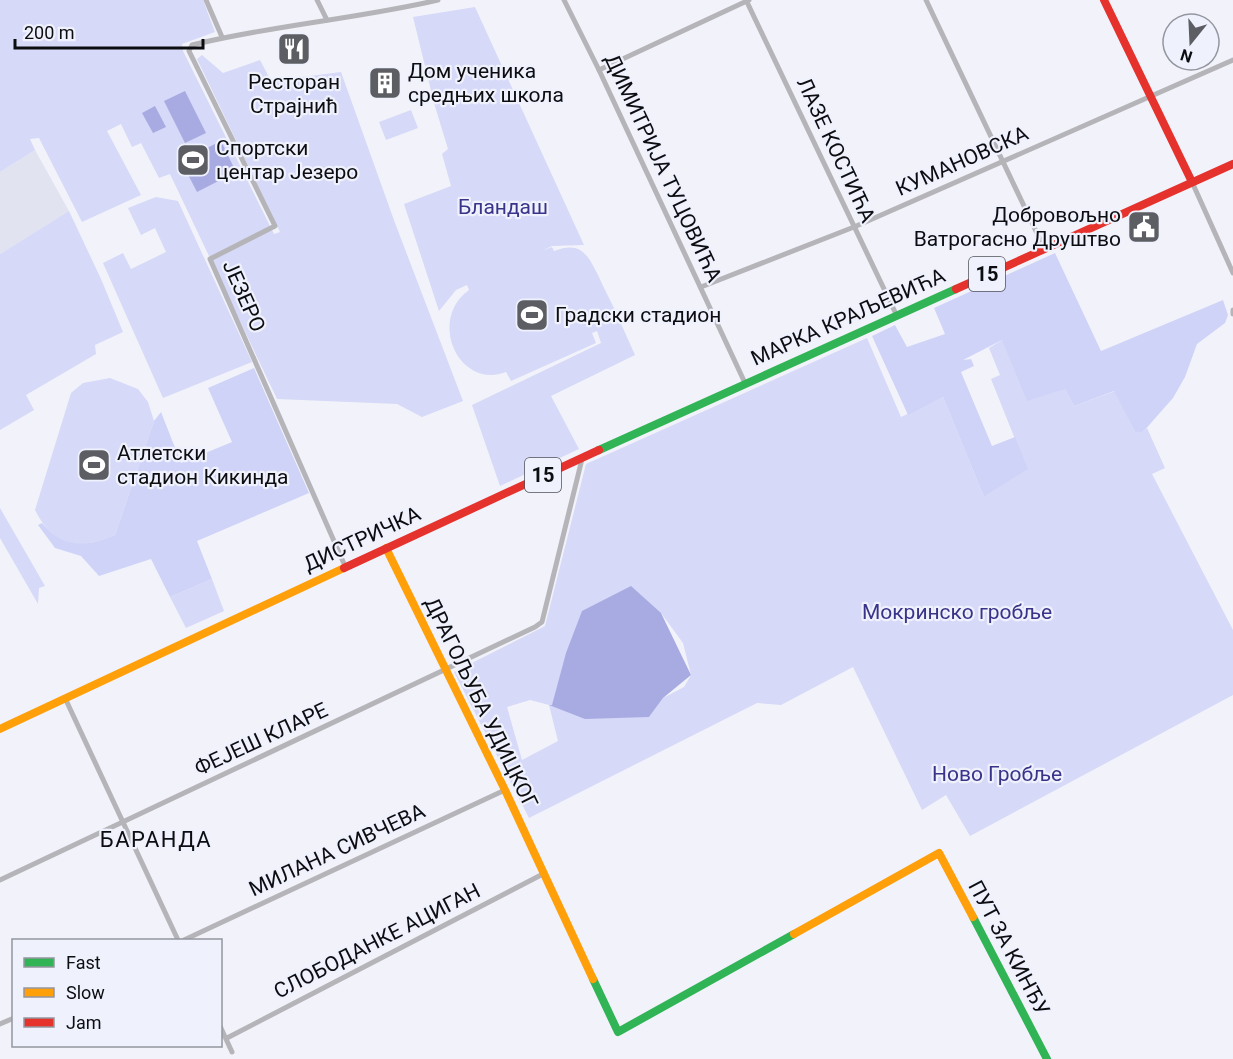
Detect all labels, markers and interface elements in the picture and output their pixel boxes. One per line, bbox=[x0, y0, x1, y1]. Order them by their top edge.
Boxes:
scale bar bbox=[15, 12, 202, 50]
north arrow bbox=[1161, 12, 1221, 72]
text: 200 m bbox=[24, 22, 75, 43]
restaurant icon: Ресторан Страјнић bbox=[276, 31, 312, 67]
text: N bbox=[1178, 45, 1195, 67]
street label: ДИМИТРИЈА ТУЦОВИЋА bbox=[600, 50, 727, 286]
place label: Дом ученика средњих школа bbox=[408, 59, 564, 107]
building icon: Дом ученика средњих школа bbox=[367, 65, 403, 101]
place label: Ресторан Страјнић bbox=[248, 70, 340, 118]
street label: ЛАЗЕ КОСТИЋА bbox=[792, 74, 880, 227]
street label: КУМАНОВСКА bbox=[892, 121, 1032, 201]
place label: Спортски центар Језеро bbox=[216, 136, 358, 184]
sports icon: Спортски центар Језеро bbox=[175, 142, 211, 178]
park label: Бландаш bbox=[458, 195, 548, 219]
place label: Добровољно Ватрогасно Друштво bbox=[914, 203, 1121, 251]
public building icon: Добровољно Ватрогасно Друштво bbox=[1126, 209, 1162, 245]
street label: ЈЕЗЕРО bbox=[218, 257, 270, 335]
road number: 15 bbox=[969, 257, 1005, 291]
street label: МАРКА КРАЉЕВИЋА bbox=[747, 263, 949, 371]
sports icon: Градски стадион bbox=[514, 297, 550, 333]
place label: Градски стадион bbox=[555, 303, 721, 327]
place label: Атлетски стадион Кикинда bbox=[117, 441, 289, 489]
sports icon: Атлетски стадион Кикинда bbox=[76, 447, 112, 483]
road number: 15 bbox=[525, 458, 561, 492]
street label: ДИСТРИЧКА bbox=[300, 501, 425, 577]
street label: ДРАГОЉУБА УДИЦКОГ bbox=[419, 594, 543, 812]
park label: Мокринско гробље bbox=[862, 600, 1052, 624]
street label: ФЕЈЕШ КЛАРЕ bbox=[191, 698, 331, 780]
park label: Ново Гробље bbox=[932, 762, 1062, 786]
street label: МИЛАНА СИВЧЕВА bbox=[245, 799, 429, 901]
district label: БАРАНДА bbox=[100, 827, 212, 852]
street label: ПУТ ЗА КИНЂУ bbox=[963, 877, 1055, 1019]
street label: СЛОБОДАНКЕ АЦИГАН bbox=[270, 879, 484, 1003]
legend bbox=[12, 939, 222, 1047]
text: Fast bbox=[66, 952, 101, 973]
text: Slow bbox=[66, 982, 105, 1003]
text: Jam bbox=[66, 1012, 102, 1033]

